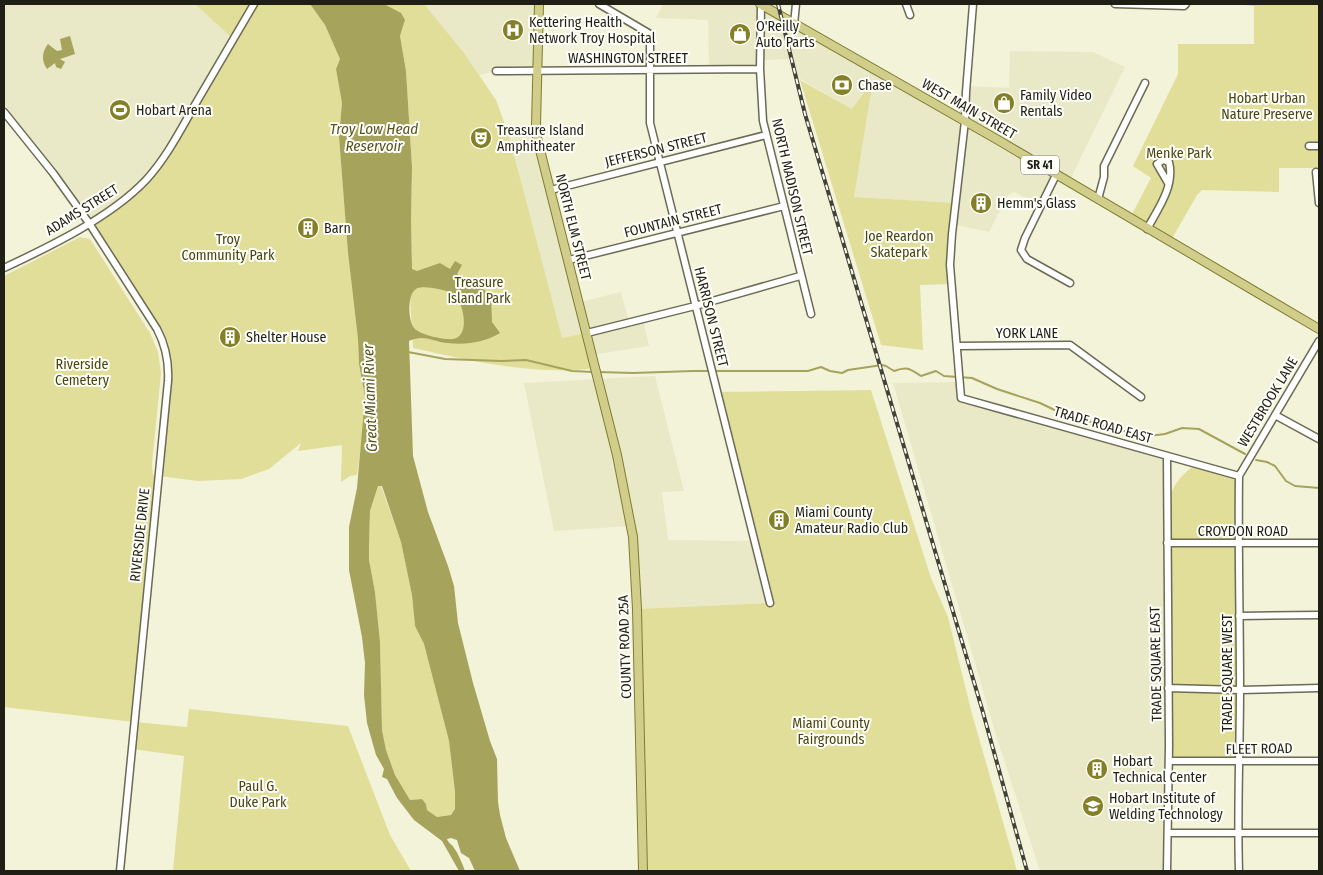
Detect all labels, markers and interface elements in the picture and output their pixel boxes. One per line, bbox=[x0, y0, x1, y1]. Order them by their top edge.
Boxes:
place label: Kettering Health Network Troy Hospital bbox=[529, 14, 656, 47]
hospital icon: Kettering Health Network Troy Hospital bbox=[501, 18, 525, 42]
place label: O'Reilly Auto Parts bbox=[756, 18, 815, 51]
shop icon: O'Reilly Auto Parts bbox=[728, 22, 752, 46]
street label: WASHINGTON STREET bbox=[568, 50, 689, 67]
bank icon: Chase bbox=[830, 73, 854, 97]
street label: WEST MAIN STREET bbox=[919, 75, 1020, 143]
place label: Chase bbox=[858, 77, 892, 94]
place label: Family Video Rentals bbox=[1020, 87, 1092, 120]
park label: Hobart Urban Nature Preserve bbox=[1221, 90, 1313, 123]
shop icon: Family Video Rentals bbox=[992, 91, 1016, 115]
sports icon: Hobart Arena bbox=[108, 98, 132, 122]
place label: Hobart Arena bbox=[136, 102, 212, 119]
street label: NORTH MADISON STREET bbox=[768, 117, 816, 258]
water label: Troy Low Head Reservoir bbox=[330, 120, 418, 155]
place label: Treasure Island Amphitheater bbox=[497, 122, 584, 155]
theatre icon: Treasure Island Amphitheater bbox=[469, 126, 493, 150]
street label: JEFFERSON STREET bbox=[603, 129, 709, 171]
park label: Menke Park bbox=[1146, 145, 1212, 162]
road number: SR 41 bbox=[1021, 156, 1059, 174]
street label: NORTH ELM STREET bbox=[552, 172, 595, 282]
street label: ADAMS STREET bbox=[42, 181, 122, 239]
building icon: Hemm's Glass bbox=[969, 191, 993, 215]
place label: Hemm's Glass bbox=[997, 195, 1076, 212]
street label: FOUNTAIN STREET bbox=[622, 200, 724, 241]
building icon: Barn bbox=[296, 216, 320, 240]
place label: Barn bbox=[324, 220, 351, 237]
park label: Joe Reardon Skatepark bbox=[864, 228, 934, 261]
park label: Troy Community Park bbox=[182, 231, 275, 264]
street label: HARRISON STREET bbox=[690, 265, 732, 369]
park label: Treasure Island Park bbox=[447, 274, 511, 307]
building icon: Shelter House bbox=[218, 325, 242, 349]
street label: YORK LANE bbox=[996, 325, 1059, 342]
place label: Shelter House bbox=[246, 329, 327, 346]
water label: Great Miami River bbox=[359, 343, 381, 452]
street label: WESTBROOK LANE bbox=[1234, 353, 1302, 450]
park label: Riverside Cemetery bbox=[55, 356, 110, 389]
street label: TRADE ROAD EAST bbox=[1052, 403, 1155, 447]
street label: RIVERSIDE DRIVE bbox=[127, 487, 153, 583]
place label: Miami County Amateur Radio Club bbox=[795, 504, 908, 537]
building icon: Miami County Amateur Radio Club bbox=[767, 508, 791, 532]
street label: CROYDON ROAD bbox=[1198, 523, 1288, 540]
street label: COUNTY ROAD 25A bbox=[615, 594, 635, 699]
street label: TRADE SQUARE EAST bbox=[1146, 606, 1166, 722]
street label: TRADE SQUARE WEST bbox=[1219, 613, 1236, 732]
park label: Miami County Fairgrounds bbox=[792, 715, 871, 748]
street label: FLEET ROAD bbox=[1225, 740, 1293, 758]
place label: Hobart Technical Center bbox=[1113, 753, 1207, 786]
building icon: Hobart Technical Center bbox=[1085, 757, 1109, 781]
park label: Paul G. Duke Park bbox=[230, 778, 287, 811]
place label: Hobart Institute of Welding Technology bbox=[1109, 790, 1223, 823]
school or university icon: Hobart Institute of Welding Technology bbox=[1081, 794, 1105, 818]

